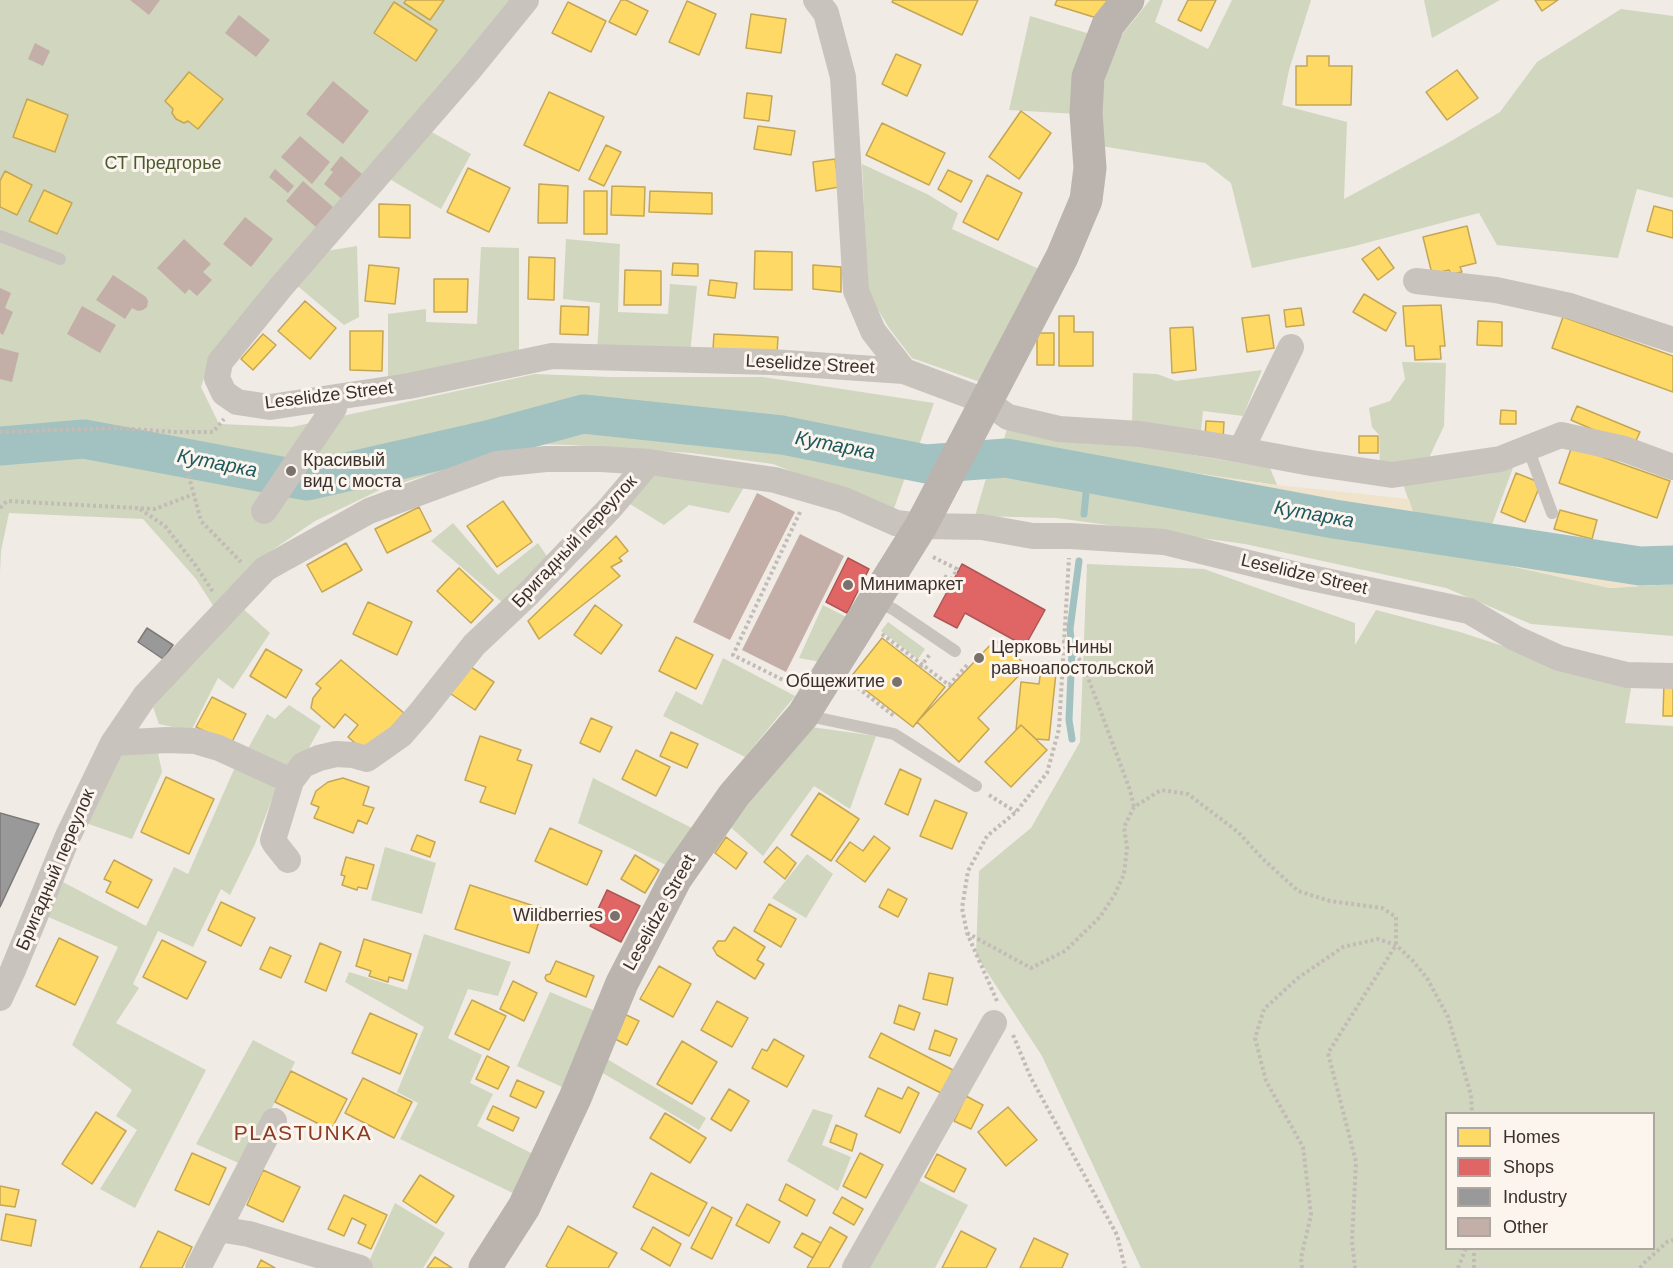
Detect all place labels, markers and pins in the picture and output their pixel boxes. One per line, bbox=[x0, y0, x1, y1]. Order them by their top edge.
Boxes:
place label: Красивый вид с моста bbox=[303, 450, 402, 492]
marker: Красивый вид с моста bbox=[284, 464, 298, 478]
place label: Минимаркет bbox=[860, 574, 963, 596]
marker: Минимаркет bbox=[841, 578, 855, 592]
place label: Церковь Нины равноапостольской bbox=[991, 637, 1154, 680]
marker: Церковь Нины равноапостольской bbox=[972, 651, 986, 665]
place label: Общежитие bbox=[786, 671, 885, 693]
marker: Общежитие bbox=[890, 675, 904, 689]
place label: Wildberries bbox=[513, 905, 603, 927]
marker: Wildberries bbox=[608, 909, 622, 923]

